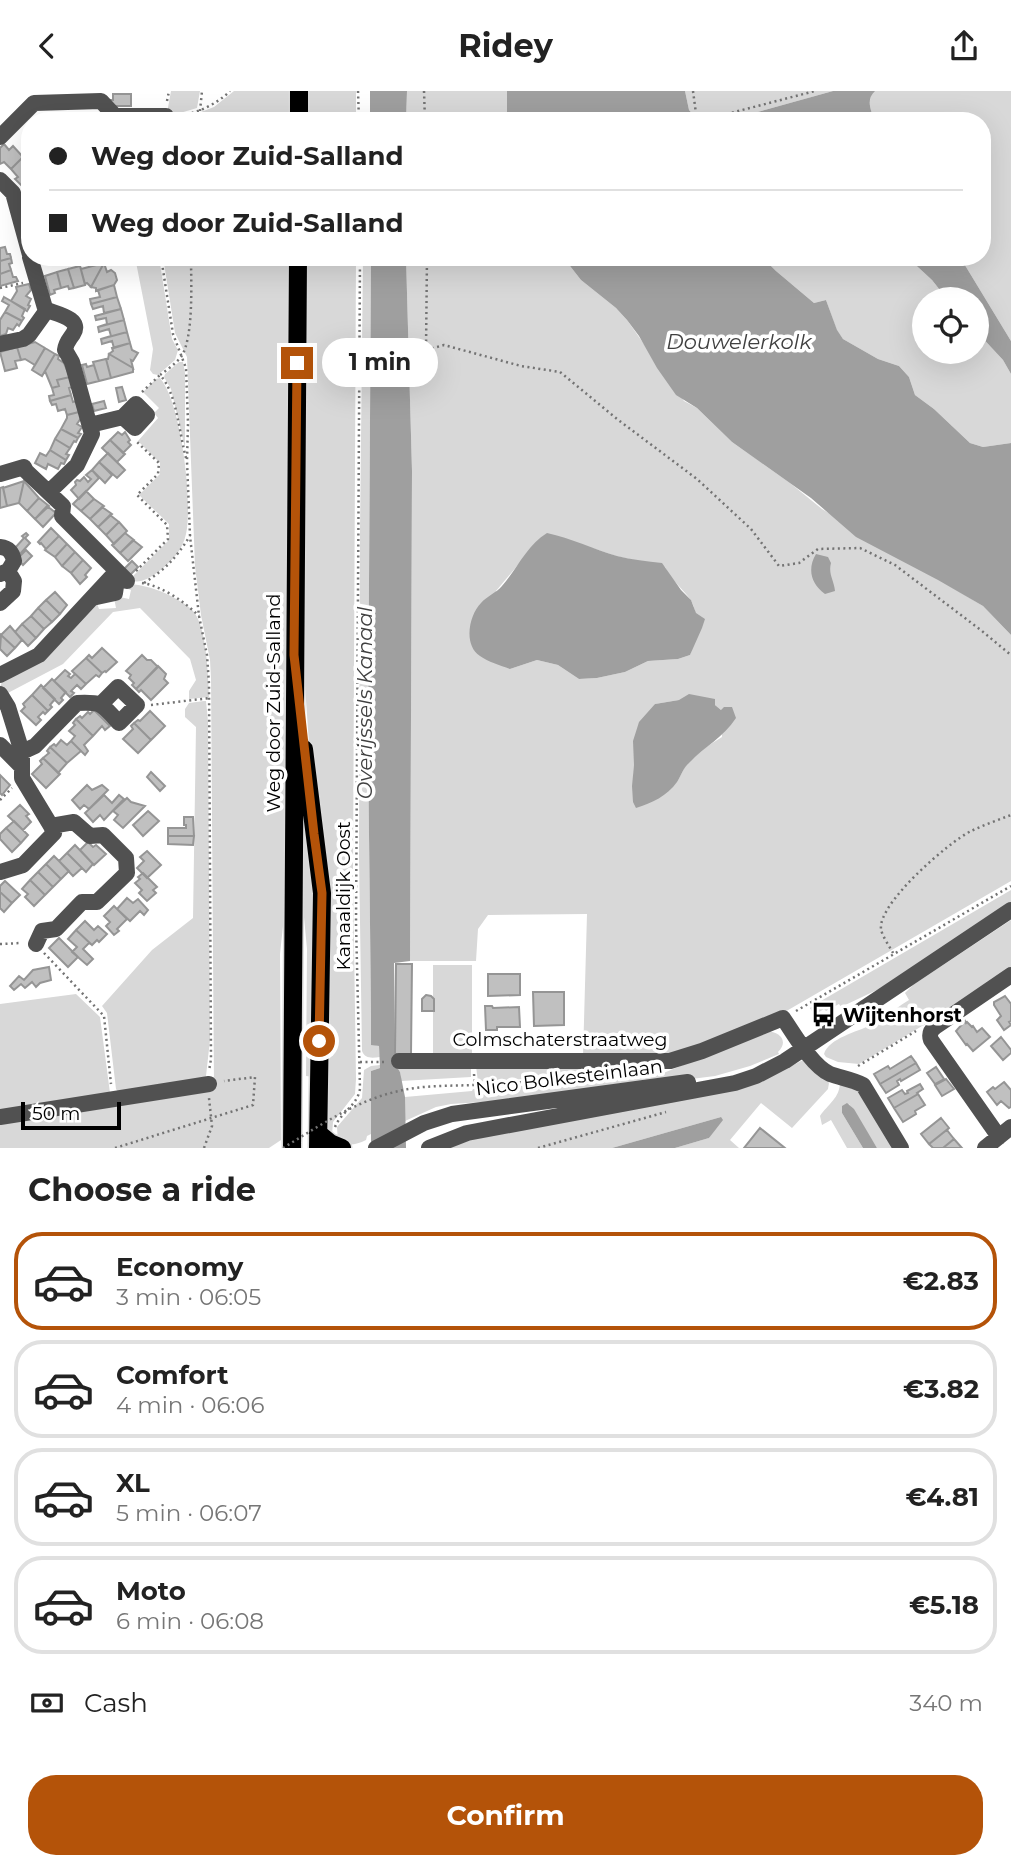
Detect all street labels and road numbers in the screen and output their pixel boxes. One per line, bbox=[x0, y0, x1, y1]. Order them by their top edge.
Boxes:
street label: Weg door Zuid-Salland bbox=[262, 594, 285, 812]
street label: Kanaaldijk Oost bbox=[332, 821, 355, 971]
street label: Colmschaterstraatweg bbox=[452, 1028, 668, 1051]
street label: Nico Bolkesteinlaan bbox=[474, 1055, 664, 1100]

